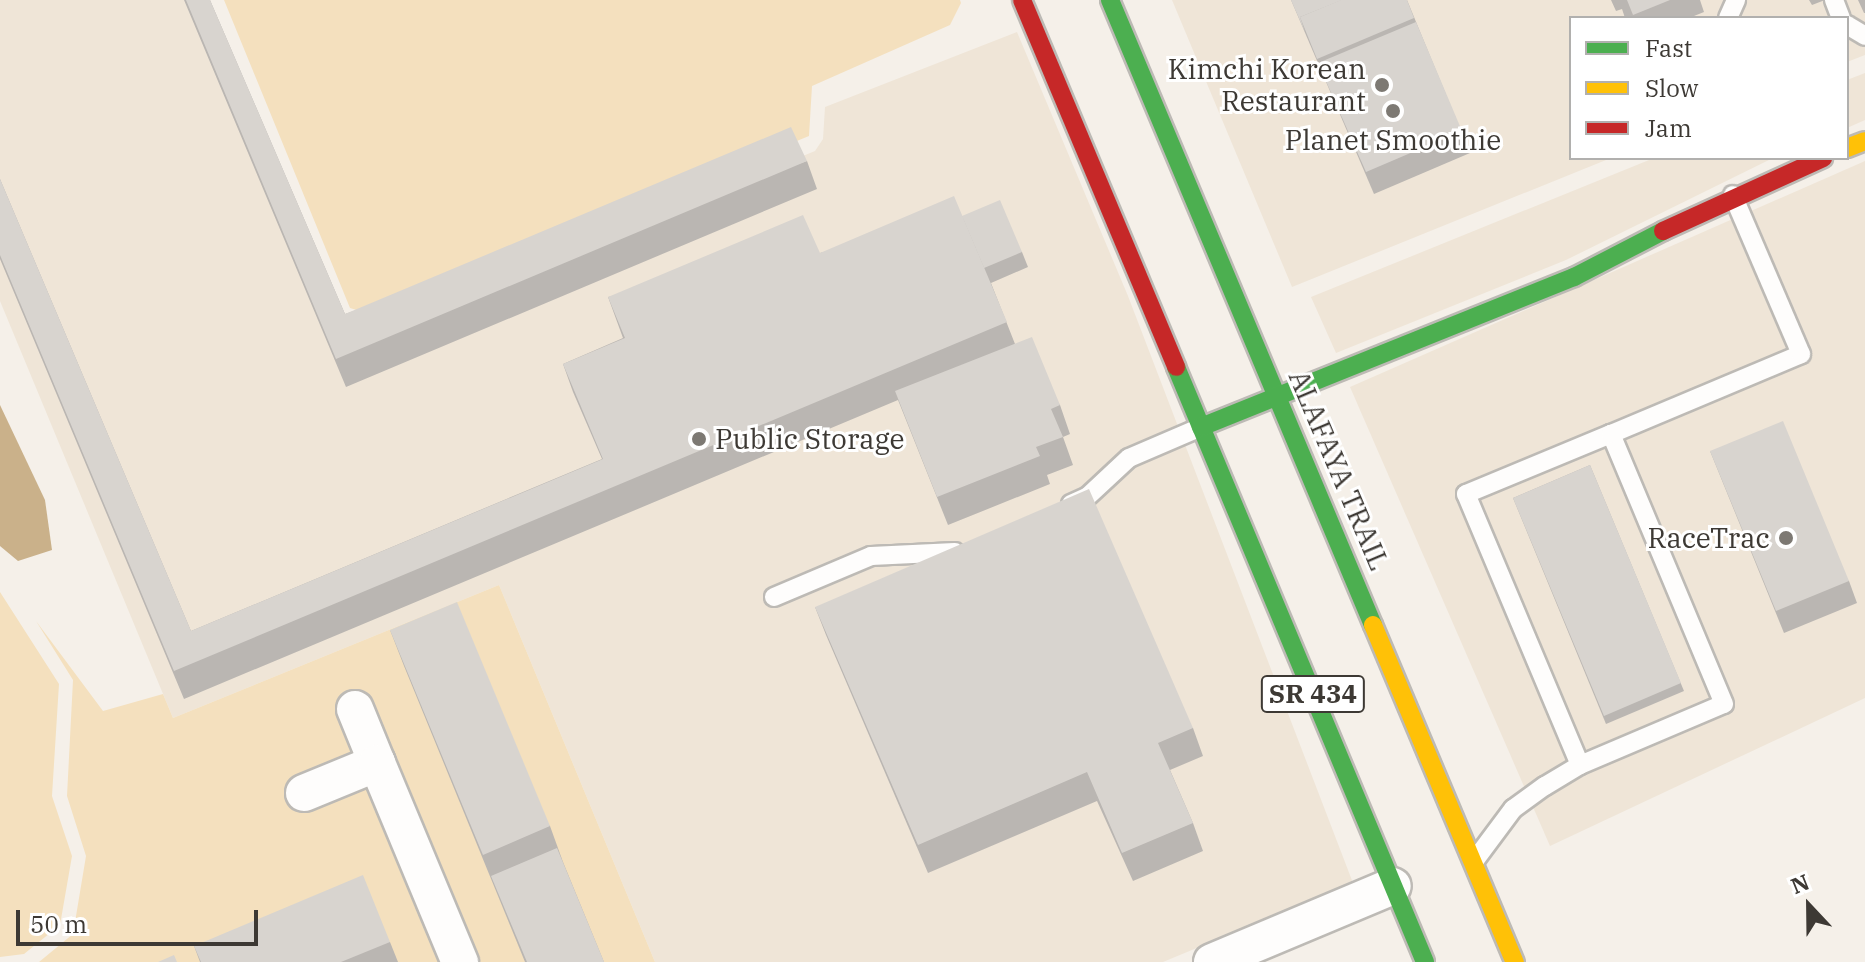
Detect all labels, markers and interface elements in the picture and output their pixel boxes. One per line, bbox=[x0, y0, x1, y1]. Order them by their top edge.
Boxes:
legend bbox=[1569, 16, 1849, 160]
text: Fast bbox=[1645, 32, 1692, 64]
place label: Kimchi Korean Restaurant bbox=[1168, 52, 1366, 118]
text: Slow bbox=[1645, 72, 1698, 104]
marker: Kimchi Korean Restaurant bbox=[1373, 76, 1391, 94]
marker: Planet Smoothie bbox=[1384, 102, 1402, 120]
text: Jam bbox=[1645, 112, 1692, 144]
place label: Planet Smoothie bbox=[1285, 123, 1501, 157]
street label: ALAFAYA TRAIL bbox=[1282, 365, 1396, 575]
place label: Public Storage bbox=[715, 422, 905, 456]
marker: Public Storage bbox=[690, 430, 708, 448]
place label: RaceTrac bbox=[1648, 521, 1770, 555]
marker: RaceTrac bbox=[1777, 529, 1795, 547]
road number: SR 434 bbox=[1259, 672, 1367, 716]
north arrow bbox=[1769, 866, 1849, 946]
text: N bbox=[1786, 867, 1813, 900]
scale bar bbox=[20, 894, 262, 944]
text: 50 m bbox=[30, 908, 87, 940]

